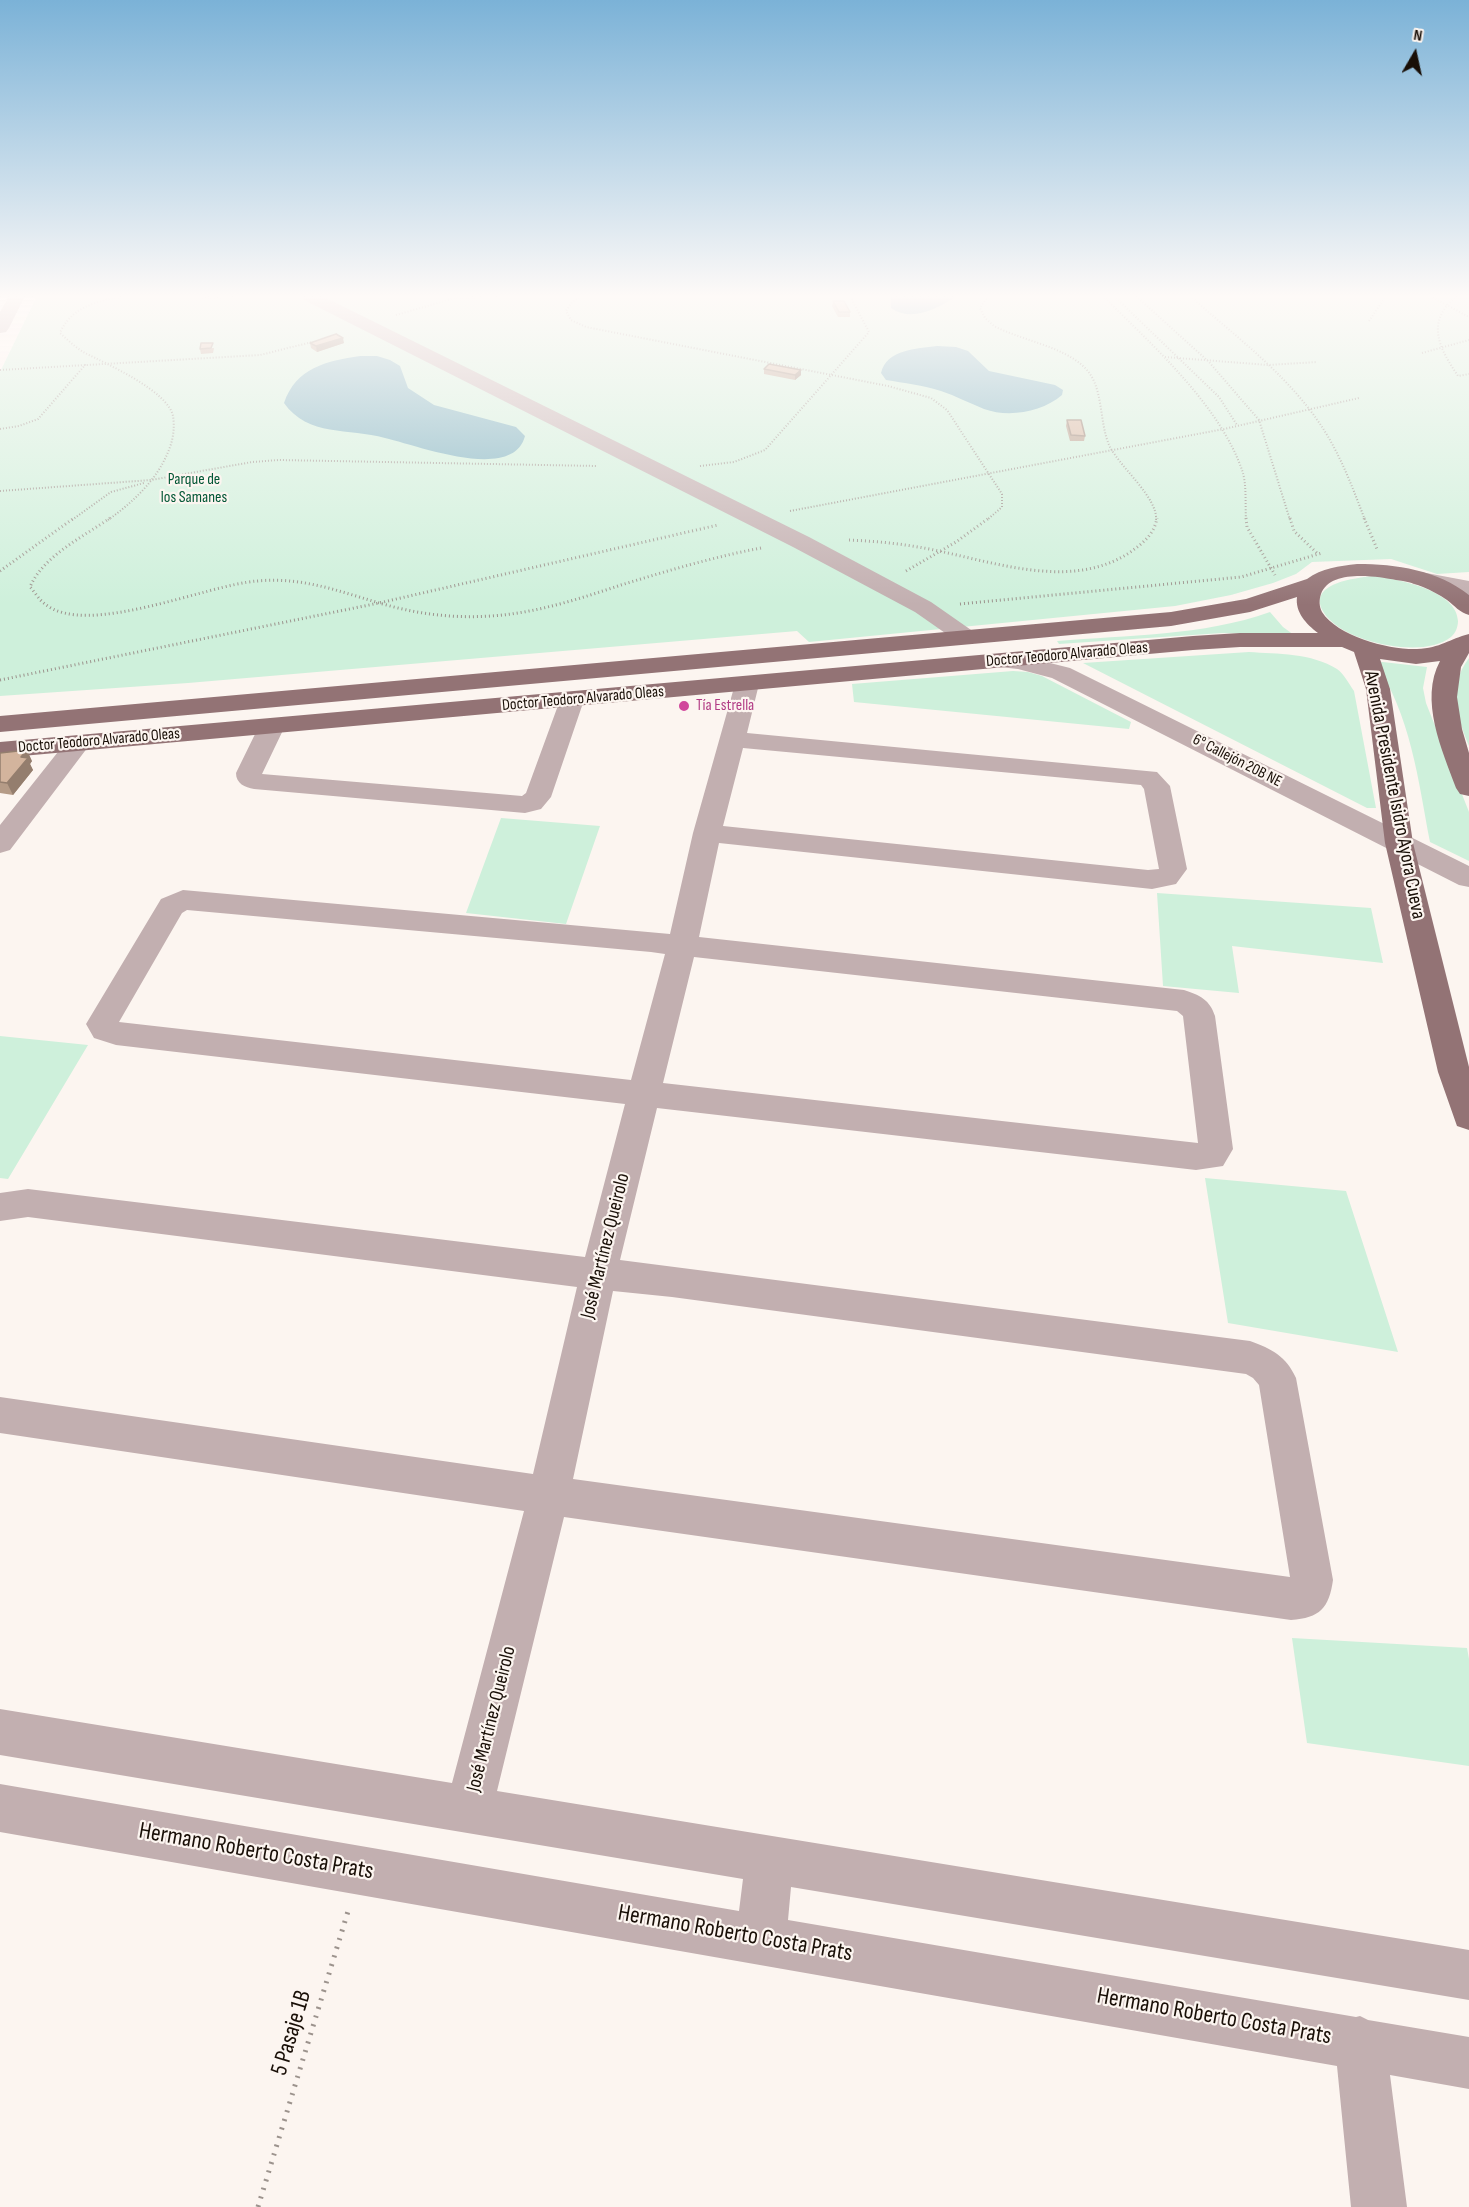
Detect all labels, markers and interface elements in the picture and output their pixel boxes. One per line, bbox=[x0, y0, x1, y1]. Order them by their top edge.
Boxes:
north arrow bbox=[1385, 24, 1445, 84]
text: N bbox=[1412, 26, 1424, 46]
park label: Parque de los Samanes bbox=[161, 470, 227, 508]
street label: Doctor Teodoro Alvarado Oleas bbox=[985, 638, 1149, 672]
street label: Avenida Presidente Isidro Ayora Cueva bbox=[1358, 669, 1430, 921]
street label: Doctor Teodoro Alvarado Oleas bbox=[501, 682, 665, 716]
place label: Tía Estrella bbox=[696, 696, 754, 716]
marker: Tía Estrella bbox=[677, 699, 691, 713]
street label: Doctor Teodoro Alvarado Oleas bbox=[17, 724, 181, 758]
street label: 6° Callejón 20B NE bbox=[1189, 730, 1285, 792]
street label: José Martínez Queirolo bbox=[576, 1171, 636, 1321]
street label: José Martínez Queirolo bbox=[462, 1644, 522, 1794]
street label: Hermano Roberto Costa Prats bbox=[136, 1817, 376, 1887]
street label: Hermano Roberto Costa Prats bbox=[615, 1899, 855, 1969]
street label: Hermano Roberto Costa Prats bbox=[1094, 1982, 1334, 2052]
street label: 5 Pasaje 1B bbox=[265, 1987, 319, 2079]

